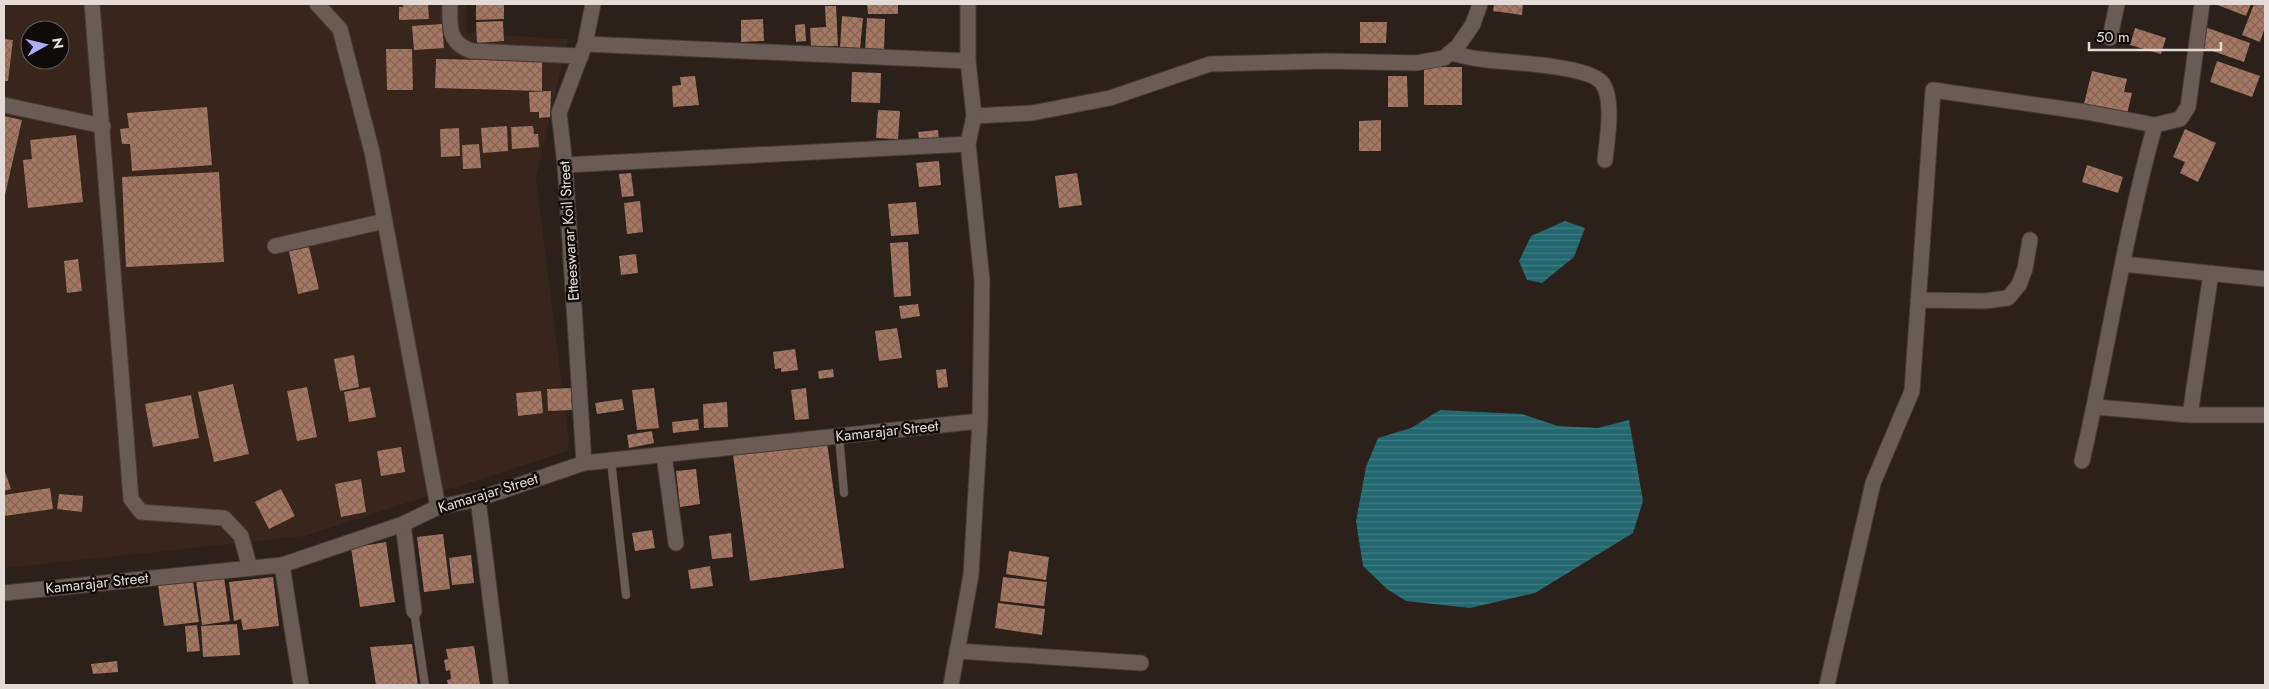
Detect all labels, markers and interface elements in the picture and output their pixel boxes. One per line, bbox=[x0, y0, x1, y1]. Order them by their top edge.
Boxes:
north arrow bbox=[20, 20, 70, 70]
scale bar bbox=[2089, 20, 2222, 52]
text: 50 m bbox=[2096, 26, 2130, 48]
text: N bbox=[47, 36, 69, 50]
street label: Etteeswarar Koil Street bbox=[553, 160, 585, 302]
street label: Kamarajar Street bbox=[834, 415, 940, 447]
street label: Kamarajar Street bbox=[435, 467, 541, 519]
street label: Kamarajar Street bbox=[44, 567, 150, 599]

